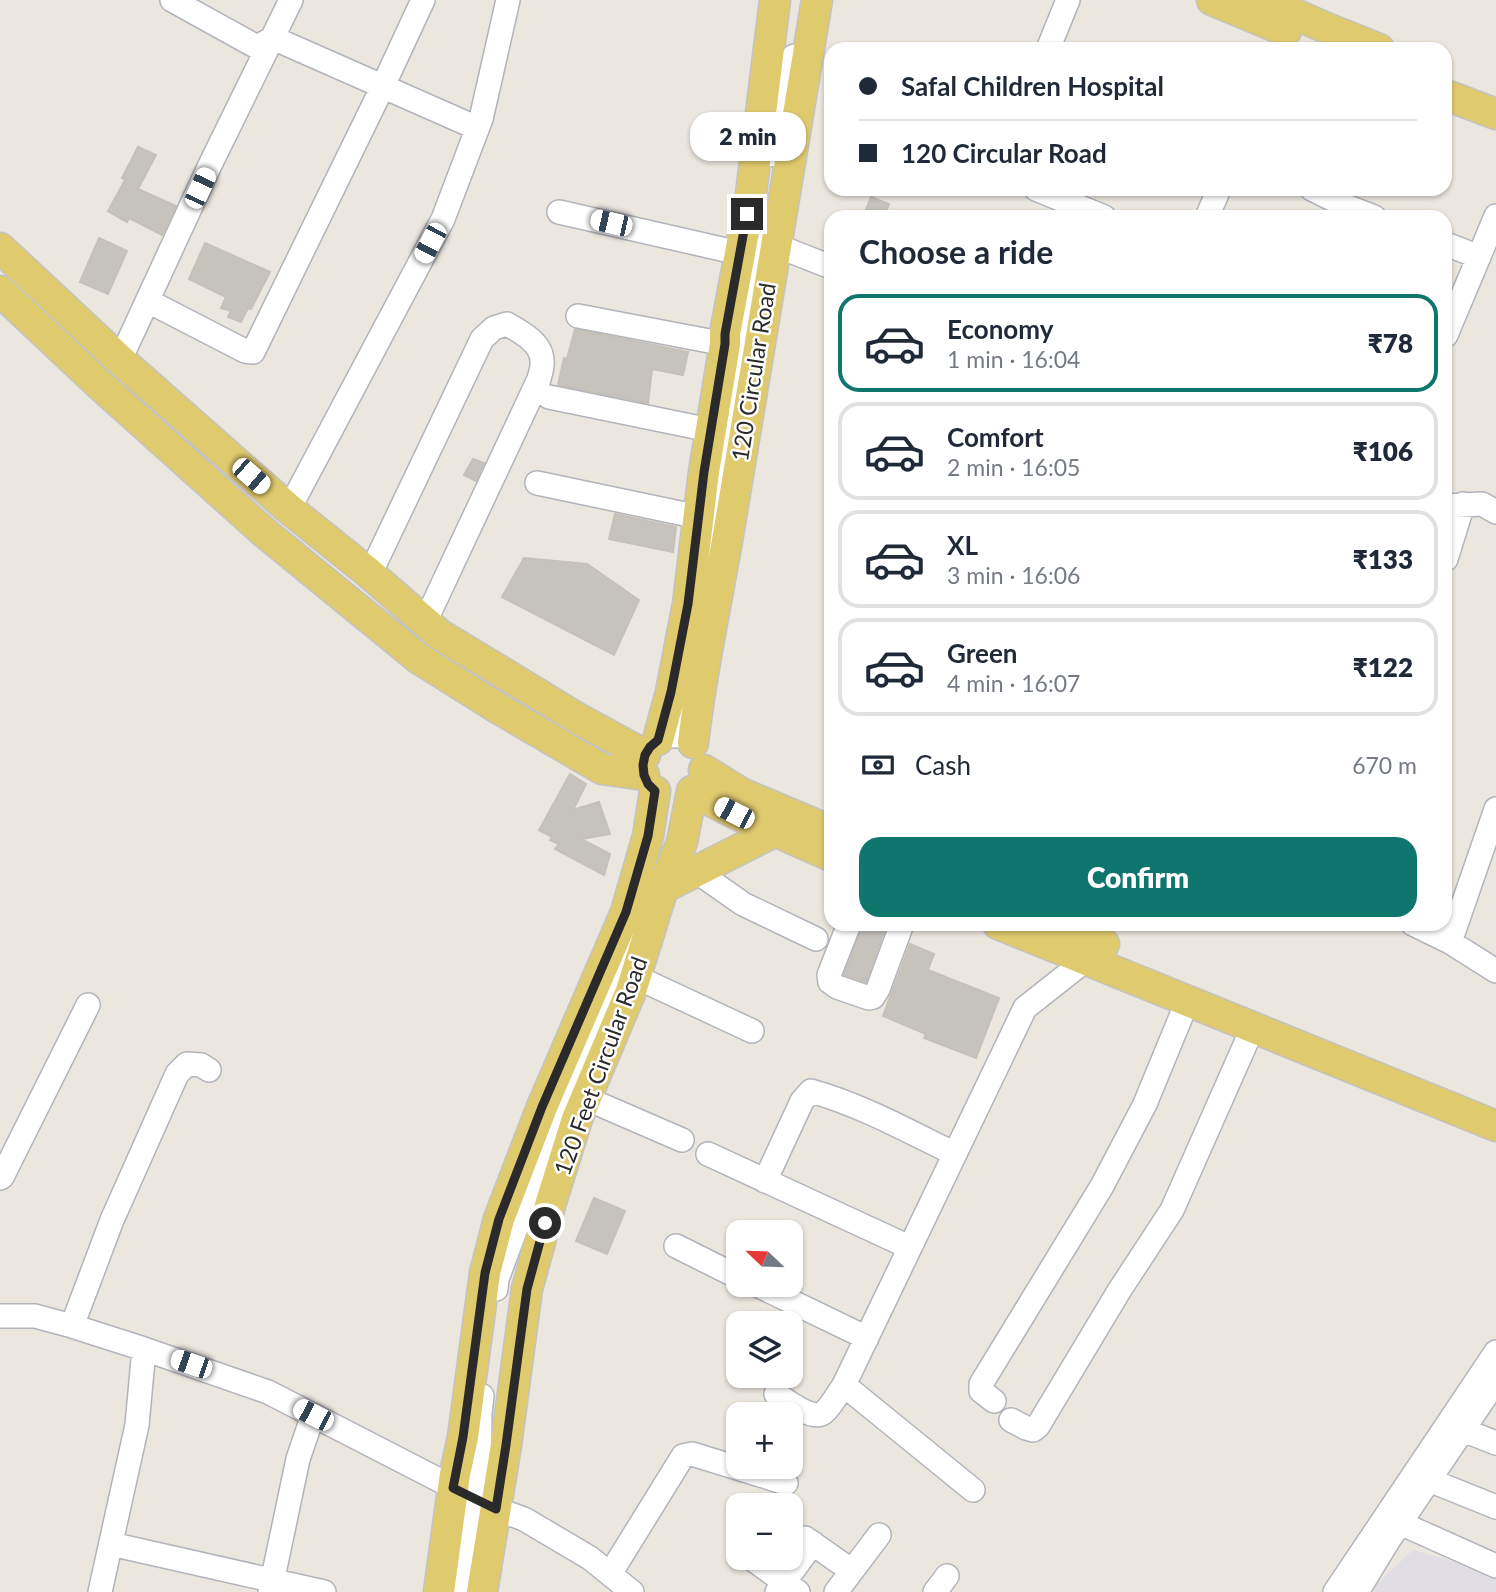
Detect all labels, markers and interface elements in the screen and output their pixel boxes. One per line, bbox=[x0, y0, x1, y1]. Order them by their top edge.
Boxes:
text: Safal Children Hospital bbox=[901, 70, 1164, 102]
callout: 2 min bbox=[689, 113, 805, 162]
text: 2 min bbox=[719, 122, 777, 150]
text: 120 Circular Road bbox=[901, 137, 1107, 169]
car bbox=[182, 165, 219, 211]
route end bbox=[731, 198, 763, 230]
car bbox=[589, 208, 634, 238]
car bbox=[411, 220, 450, 266]
text: Choose a ride bbox=[859, 232, 1053, 271]
street label: 120 Circular Road bbox=[725, 281, 781, 463]
icon: car bbox=[863, 312, 926, 375]
text: Economy bbox=[947, 313, 1053, 345]
text: ₹78 bbox=[1368, 327, 1413, 359]
text: 1 min · 16:04 bbox=[947, 345, 1080, 373]
icon: car bbox=[863, 420, 926, 483]
text: Comfort bbox=[947, 421, 1044, 453]
text: ₹106 bbox=[1353, 435, 1413, 467]
text: 2 min · 16:05 bbox=[947, 453, 1080, 481]
car bbox=[229, 454, 274, 498]
icon: car bbox=[863, 528, 926, 591]
text: XL bbox=[947, 529, 978, 561]
text: ₹133 bbox=[1353, 543, 1413, 575]
text: 3 min · 16:06 bbox=[947, 561, 1080, 589]
icon: car bbox=[863, 636, 926, 699]
text: Green bbox=[947, 637, 1017, 669]
text: ₹122 bbox=[1353, 651, 1413, 683]
text: 4 min · 16:07 bbox=[947, 669, 1080, 697]
icon: cash bbox=[859, 746, 897, 784]
text: Cash bbox=[915, 749, 971, 781]
text: 670 m bbox=[1352, 751, 1417, 779]
car bbox=[711, 794, 758, 832]
button: Confirm bbox=[859, 837, 1417, 917]
street label: 120 Feet Circular Road bbox=[547, 953, 653, 1179]
route start bbox=[529, 1207, 561, 1239]
north arrow bbox=[726, 1220, 803, 1297]
map controls bbox=[726, 1220, 803, 1570]
button: layers bbox=[726, 1311, 803, 1388]
car bbox=[168, 1347, 215, 1381]
car bbox=[290, 1396, 337, 1434]
button: + bbox=[726, 1402, 803, 1479]
button: − bbox=[726, 1493, 803, 1570]

